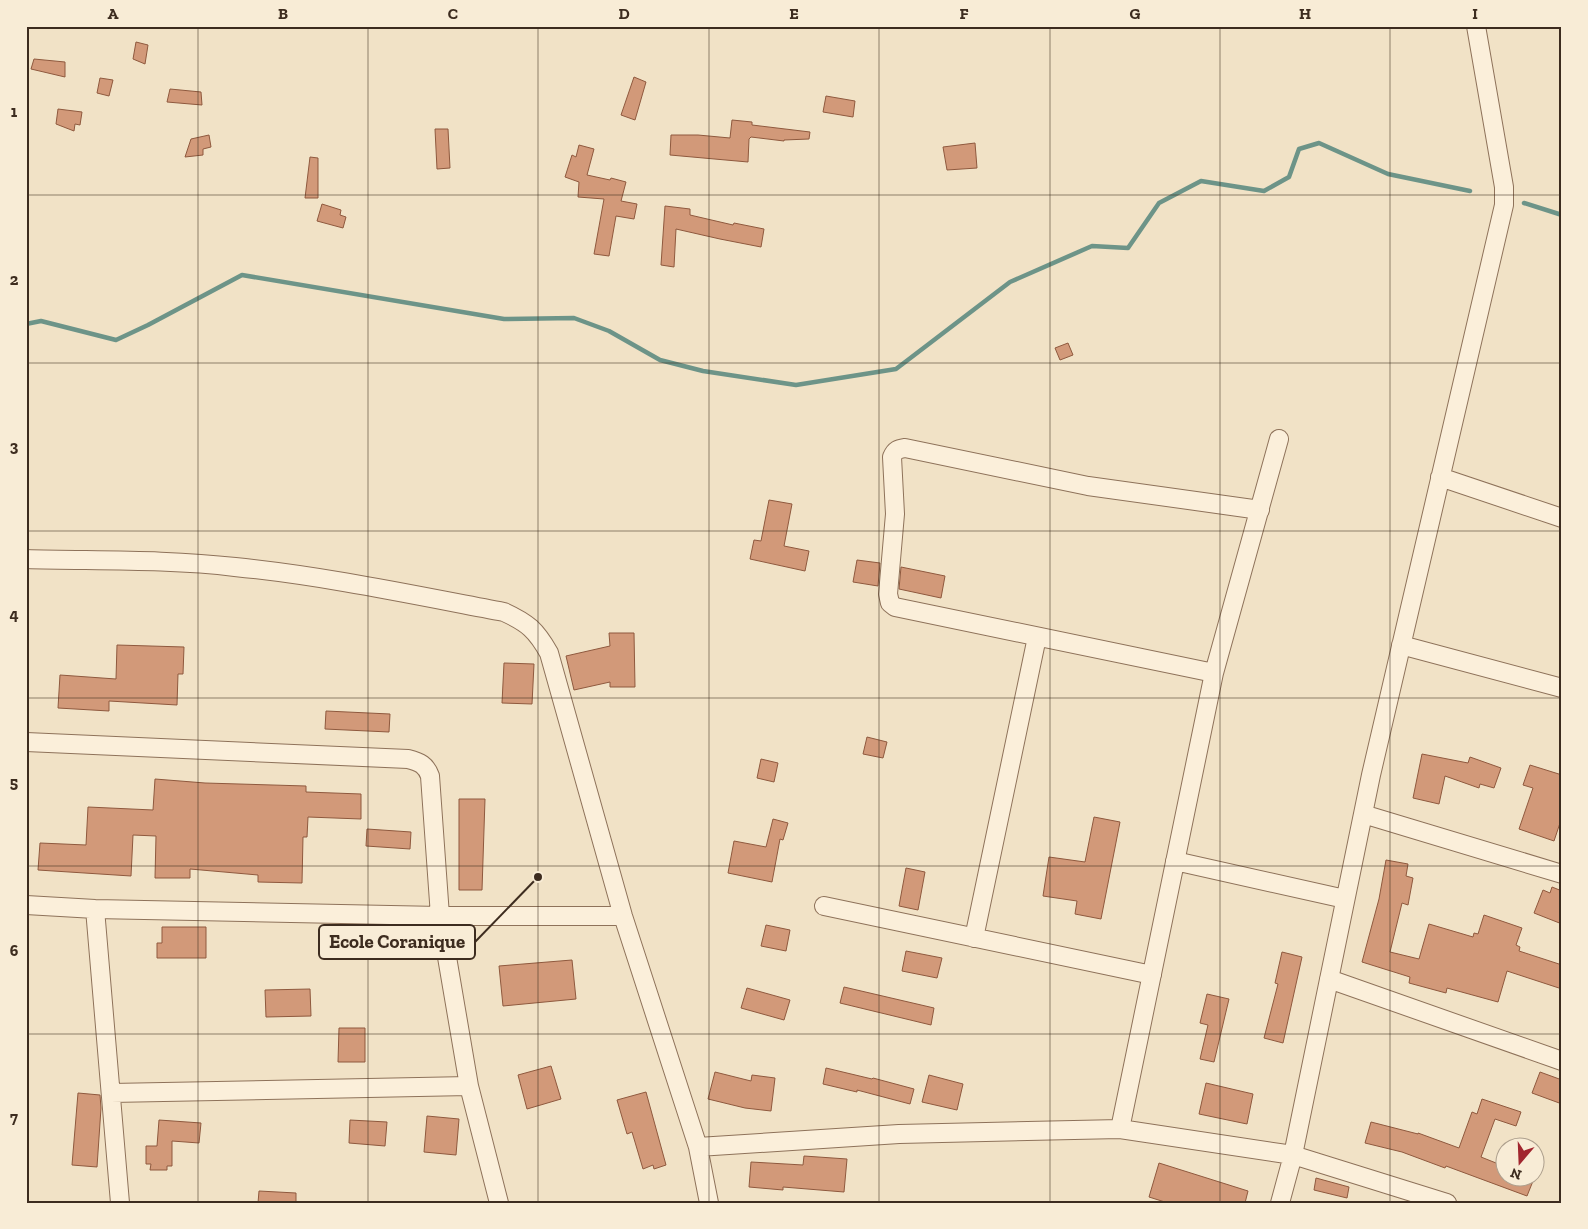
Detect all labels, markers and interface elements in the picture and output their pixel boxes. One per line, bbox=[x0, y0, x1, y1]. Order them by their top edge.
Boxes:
text: A bbox=[108, 4, 119, 23]
text: B bbox=[278, 4, 288, 23]
text: C bbox=[448, 4, 458, 23]
text: D bbox=[618, 4, 630, 23]
text: E bbox=[789, 4, 799, 23]
text: F bbox=[959, 4, 969, 23]
text: G bbox=[1130, 4, 1141, 23]
text: H bbox=[1299, 4, 1311, 23]
text: I bbox=[1472, 4, 1478, 23]
text: 1 bbox=[11, 102, 18, 121]
text: 2 bbox=[10, 270, 19, 289]
text: 3 bbox=[10, 437, 19, 456]
text: 4 bbox=[9, 605, 19, 624]
text: 5 bbox=[10, 773, 18, 792]
callout: Ecole Coranique bbox=[319, 925, 475, 959]
text: Ecole Coranique bbox=[329, 930, 465, 953]
text: 6 bbox=[10, 941, 19, 960]
text: 7 bbox=[10, 1108, 18, 1127]
north arrow bbox=[1496, 1136, 1546, 1186]
text: N bbox=[1508, 1164, 1524, 1184]

